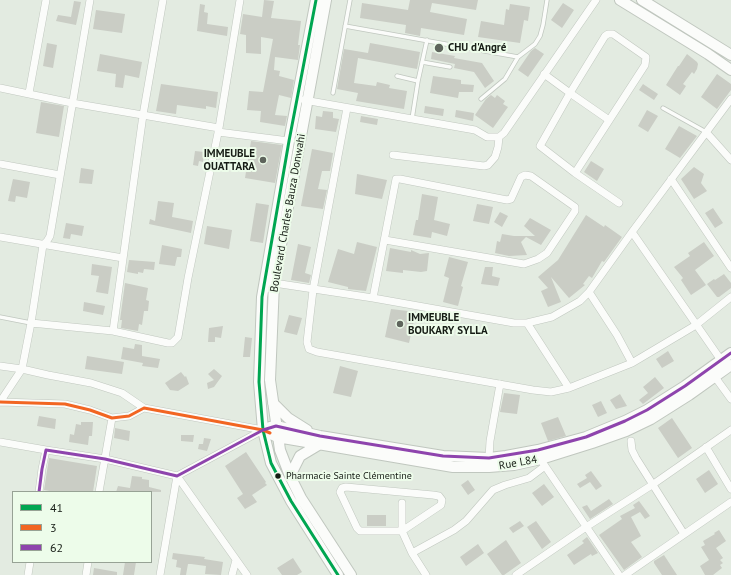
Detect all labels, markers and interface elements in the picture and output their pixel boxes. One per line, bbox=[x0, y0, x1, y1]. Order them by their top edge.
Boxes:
place label: CHU d'Angré bbox=[448, 41, 506, 55]
marker: CHU d'Angré bbox=[433, 42, 445, 54]
street label: Boulevard Charles Bauza Donwahi bbox=[268, 133, 308, 293]
place label: IMMEUBLE OUATTARA bbox=[204, 147, 255, 173]
marker: IMMEUBLE OUATTARA bbox=[258, 155, 268, 165]
place label: IMMEUBLE BOUKARY SYLLA bbox=[408, 311, 488, 337]
marker: IMMEUBLE BOUKARY SYLLA bbox=[395, 319, 405, 329]
street label: Rue L84 bbox=[498, 453, 538, 473]
place label: Pharmacie Sainte Clémentine bbox=[286, 470, 412, 482]
marker: Pharmacie Sainte Clémentine bbox=[273, 471, 283, 481]
legend bbox=[12, 491, 152, 563]
text: 41 bbox=[50, 500, 63, 515]
text: 3 bbox=[50, 520, 57, 535]
text: 62 bbox=[50, 540, 63, 555]

